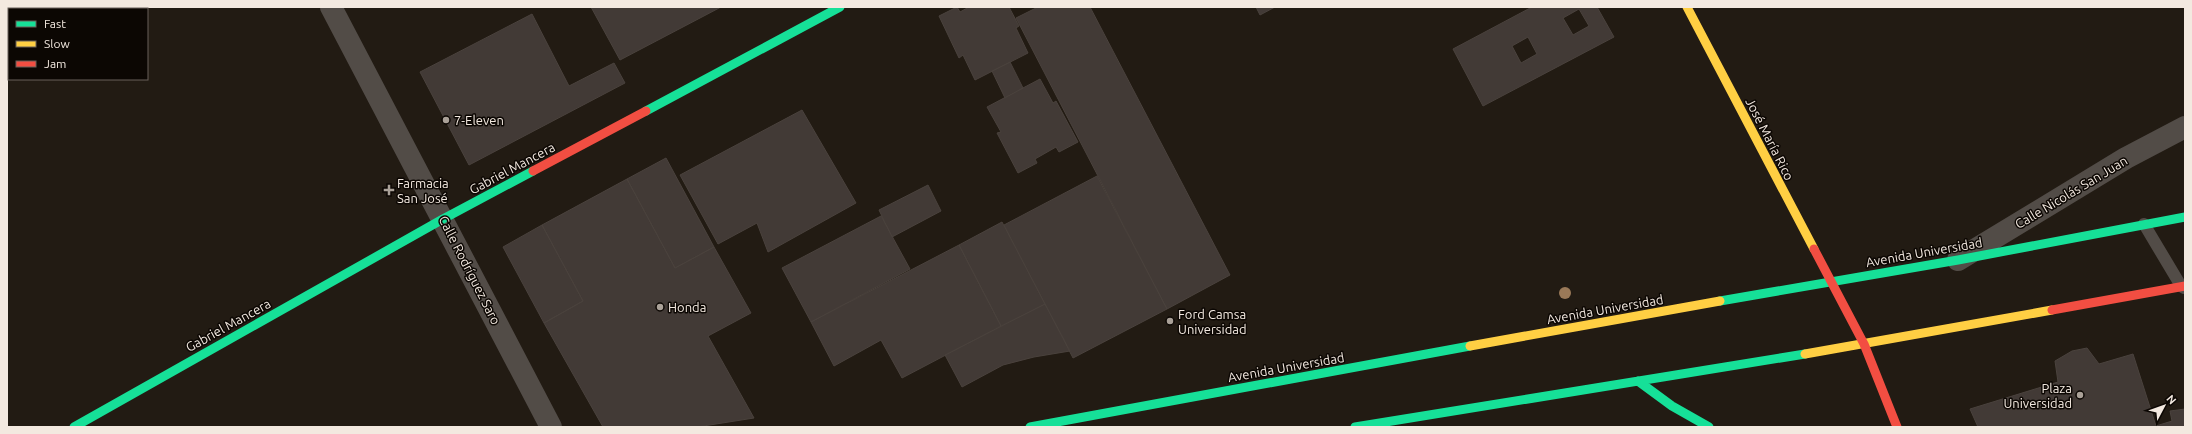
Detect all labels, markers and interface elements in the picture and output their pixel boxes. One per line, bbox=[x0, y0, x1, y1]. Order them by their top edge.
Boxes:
legend bbox=[8, 8, 148, 80]
text: Fast bbox=[44, 17, 66, 30]
text: Slow bbox=[44, 37, 70, 50]
text: Jam bbox=[44, 57, 66, 70]
street label: José María Rico bbox=[1743, 96, 1797, 182]
place label: 7-Eleven bbox=[454, 113, 504, 127]
marker: 7-Eleven bbox=[441, 115, 451, 125]
street label: Gabriel Mancera bbox=[467, 140, 557, 196]
street label: Calle Nicolás San Juan bbox=[2012, 153, 2130, 231]
place label: Farmacia San José bbox=[397, 176, 449, 205]
marker: Farmacia San José bbox=[384, 185, 394, 195]
street label: Calle Rodríguez Saro bbox=[437, 213, 503, 327]
street label: Avenida Universidad bbox=[1865, 235, 1983, 269]
street label: Avenida Universidad bbox=[1546, 292, 1664, 326]
street label: Gabriel Mancera bbox=[183, 296, 273, 354]
place label: Honda bbox=[668, 300, 706, 314]
marker: Honda bbox=[655, 302, 665, 312]
place label: Ford Camsa Universidad bbox=[1178, 307, 1247, 336]
marker: Ford Camsa Universidad bbox=[1165, 316, 1175, 326]
street label: Avenida Universidad bbox=[1227, 350, 1345, 384]
place label: Plaza Universidad bbox=[2003, 381, 2072, 410]
north arrow bbox=[2144, 386, 2184, 426]
marker: Plaza Universidad bbox=[2075, 390, 2085, 400]
text: N bbox=[2164, 392, 2179, 406]

